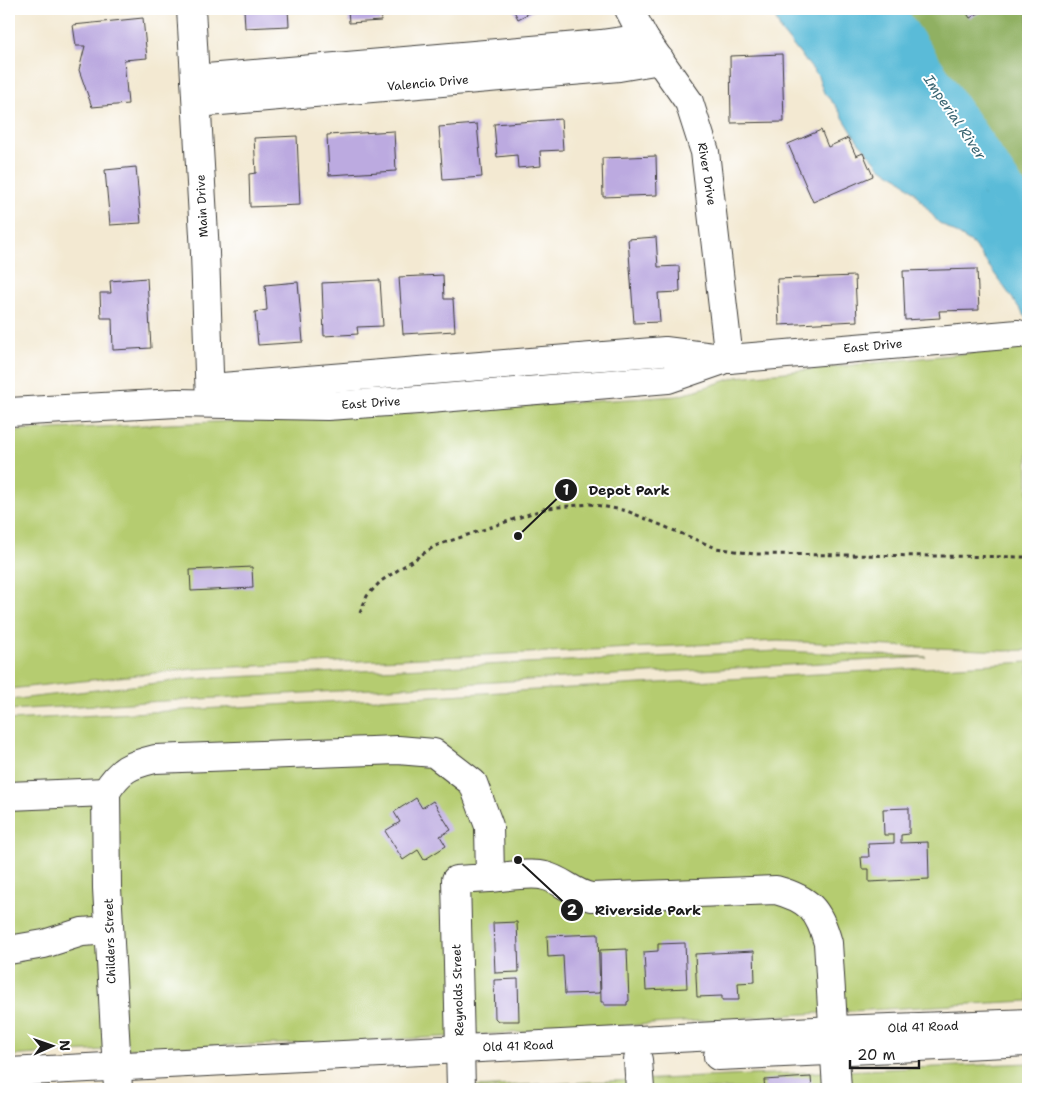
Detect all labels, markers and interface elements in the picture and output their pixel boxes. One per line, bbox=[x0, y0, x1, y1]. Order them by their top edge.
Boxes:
water label: Imperial River bbox=[919, 70, 990, 163]
street label: Valencia Drive bbox=[387, 71, 470, 95]
street label: River Drive bbox=[694, 141, 720, 207]
street label: Main Drive bbox=[192, 174, 212, 238]
street label: East Drive bbox=[843, 335, 903, 357]
street label: East Drive bbox=[341, 393, 401, 413]
callout: Depot Park bbox=[554, 476, 680, 505]
text: 1 bbox=[563, 480, 570, 500]
text: Depot Park bbox=[588, 481, 670, 499]
callout: Riverside Park bbox=[560, 895, 711, 924]
street label: Childers Street bbox=[101, 898, 119, 984]
text: 2 bbox=[567, 900, 578, 920]
text: Riverside Park bbox=[595, 901, 701, 919]
street label: Reynolds Street bbox=[448, 944, 468, 1036]
street label: Old 41 Road bbox=[887, 1018, 959, 1036]
north arrow bbox=[28, 1020, 78, 1070]
street label: Old 41 Road bbox=[482, 1037, 554, 1055]
scale bar bbox=[850, 1038, 918, 1070]
text: N bbox=[56, 1040, 74, 1051]
text: 20 m bbox=[857, 1045, 896, 1065]

